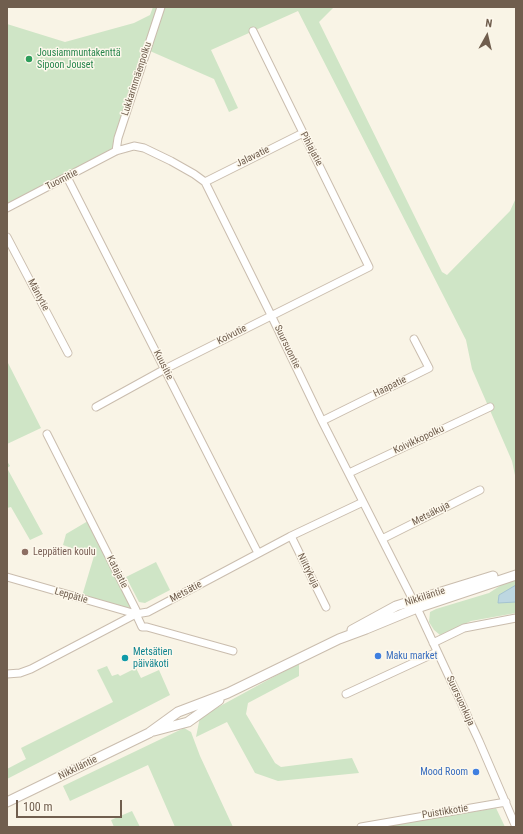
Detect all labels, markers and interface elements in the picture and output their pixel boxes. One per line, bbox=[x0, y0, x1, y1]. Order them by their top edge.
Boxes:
north arrow bbox=[467, 16, 507, 56]
text: N bbox=[484, 17, 493, 31]
street label: Lukkarinmäenpolku bbox=[119, 41, 155, 117]
place label: Jousiammuntakenttä Sipoon Jouset bbox=[37, 47, 120, 70]
marker: Jousiammuntakenttä Sipoon Jouset bbox=[24, 54, 34, 64]
street label: Pihlajatie bbox=[297, 130, 325, 168]
street label: Jalavatie bbox=[234, 144, 272, 170]
street label: Tuomitie bbox=[44, 167, 80, 193]
street label: Mäntytie bbox=[25, 277, 51, 313]
street label: Koivutie bbox=[215, 322, 249, 348]
street label: Suursuontie bbox=[271, 323, 303, 371]
street label: Kuusitie bbox=[150, 348, 176, 382]
street label: Haapatie bbox=[371, 374, 409, 400]
street label: Koivikkopolku bbox=[392, 423, 446, 457]
street label: Metsäkuja bbox=[410, 499, 452, 529]
place label: Leppätien koulu bbox=[33, 546, 96, 558]
marker: Leppätien koulu bbox=[20, 547, 30, 557]
street label: Niittykuja bbox=[294, 552, 322, 590]
street label: Katajatie bbox=[104, 554, 130, 590]
street label: Metsätie bbox=[168, 579, 204, 605]
street label: Nikkiläntie bbox=[403, 585, 447, 609]
street label: Leppätie bbox=[53, 586, 89, 606]
place label: Metsätien päiväkoti bbox=[133, 646, 172, 670]
place label: Maku market bbox=[386, 650, 437, 662]
marker: Maku market bbox=[373, 651, 383, 661]
marker: Metsätien päiväkoti bbox=[120, 653, 130, 663]
street label: Suursuonkuja bbox=[443, 674, 477, 728]
street label: Nikkiläntie bbox=[57, 753, 99, 783]
place label: Mood Room bbox=[420, 766, 468, 778]
marker: Mood Room bbox=[471, 767, 481, 777]
scale bar bbox=[18, 792, 124, 818]
text: 100 m bbox=[23, 800, 53, 814]
street label: Puistikkotie bbox=[421, 802, 469, 822]

